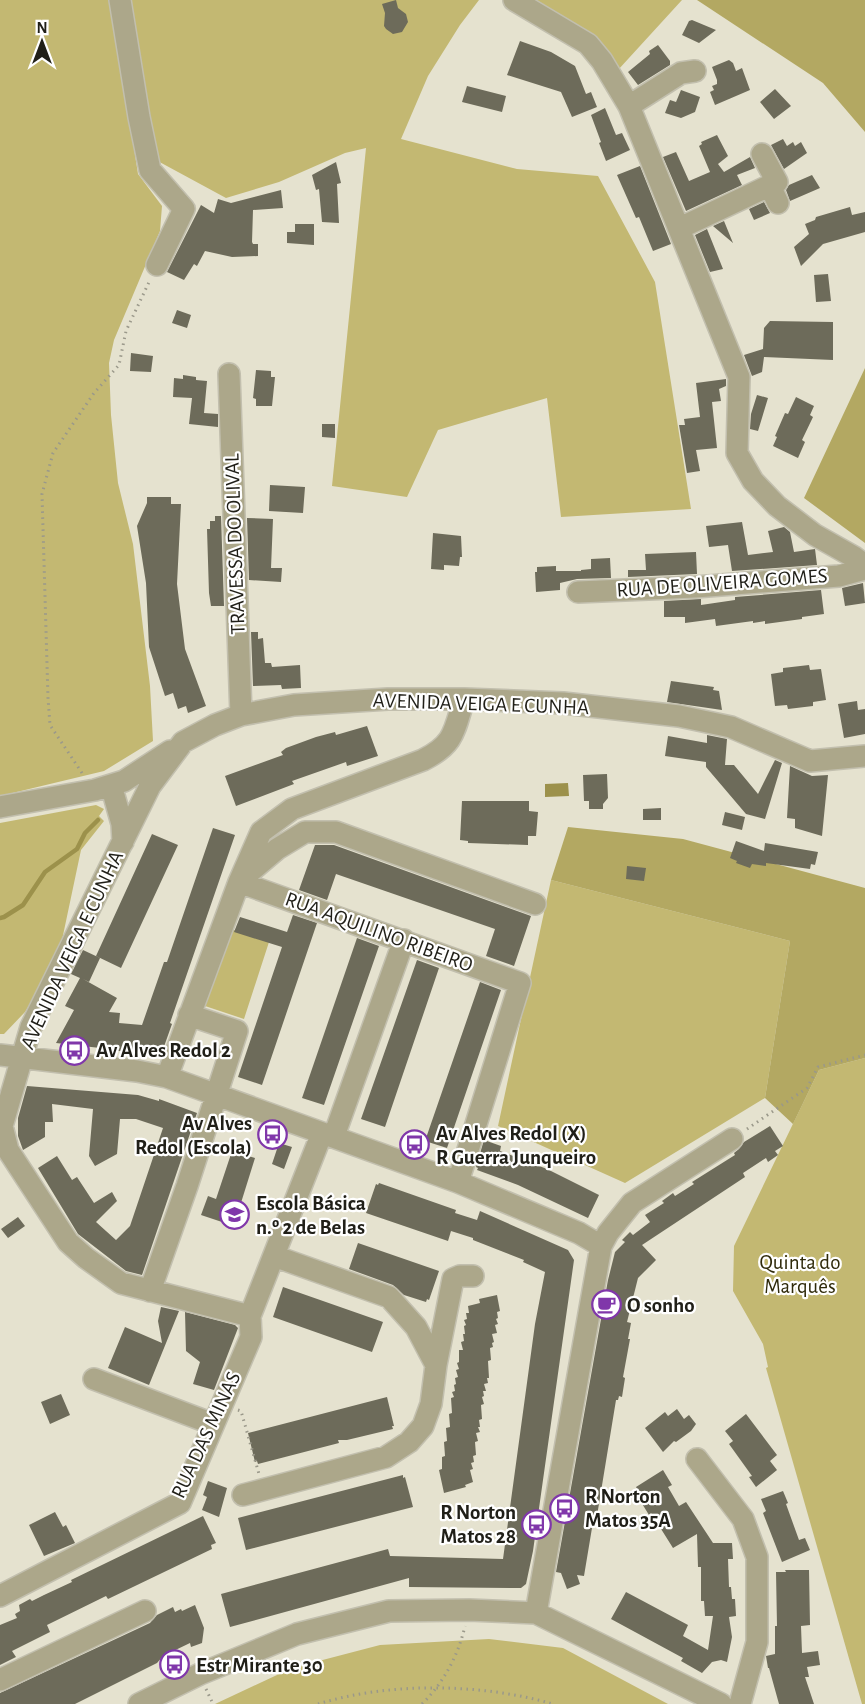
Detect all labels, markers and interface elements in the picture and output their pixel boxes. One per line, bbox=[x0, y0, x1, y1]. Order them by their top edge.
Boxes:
north arrow bbox=[12, 12, 72, 72]
text: N bbox=[36, 20, 48, 36]
street label: TRAVESSA DO OLIVAL bbox=[221, 453, 249, 635]
street label: RUA DE OLIVEIRA GOMES bbox=[616, 565, 828, 601]
street label: AVENIDA VEIGA E CUNHA bbox=[372, 690, 590, 718]
street label: AVENIDA VEIGA E CUNHA bbox=[17, 847, 127, 1053]
street label: RUA AQUILINO RIBEIRO bbox=[282, 888, 476, 976]
bus stop icon: Av Alves Redol 2 bbox=[59, 1034, 91, 1066]
place label: Av Alves Redol 2 bbox=[96, 1040, 231, 1061]
place label: Av Alves Redol (Escola) bbox=[135, 1113, 252, 1158]
bus stop icon: Av Alves Redol (Escola) bbox=[257, 1119, 289, 1151]
place label: Av Alves Redol (X) R Guerra Junqueiro bbox=[436, 1123, 596, 1168]
bus stop icon: Av Alves Redol (X) R Guerra Junqueiro bbox=[399, 1129, 431, 1161]
place label: Escola Básica n.º 2 de Belas bbox=[256, 1193, 366, 1238]
school or university icon: Escola Básica n.º 2 de Belas bbox=[219, 1199, 251, 1231]
park label: Quinta do Marquês bbox=[759, 1252, 841, 1297]
cafe icon: O sonho bbox=[590, 1289, 622, 1321]
place label: O sonho bbox=[627, 1295, 695, 1316]
street label: RUA DAS MINAS bbox=[168, 1368, 245, 1502]
place label: R Norton Matos 35A bbox=[585, 1486, 671, 1531]
bus stop icon: R Norton Matos 35A bbox=[548, 1492, 580, 1524]
place label: R Norton Matos 28 bbox=[440, 1502, 516, 1547]
bus stop icon: R Norton Matos 28 bbox=[521, 1508, 553, 1540]
bus stop icon: Estr Mirante 30 bbox=[159, 1649, 191, 1681]
place label: Estr Mirante 30 bbox=[196, 1655, 323, 1676]

